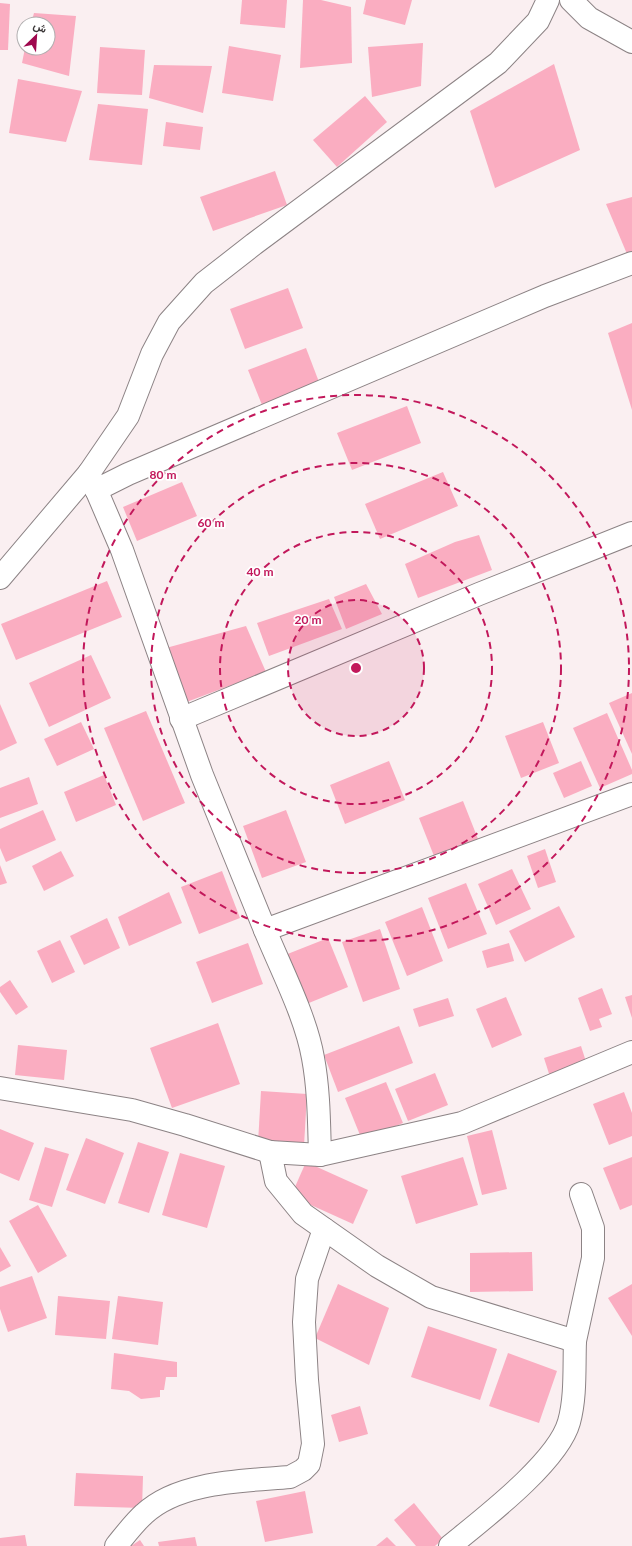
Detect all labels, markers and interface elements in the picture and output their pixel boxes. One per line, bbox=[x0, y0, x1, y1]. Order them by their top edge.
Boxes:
north arrow bbox=[16, 16, 56, 56]
text: ش bbox=[31, 18, 49, 36]
text: 80 m bbox=[150, 467, 176, 482]
text: 60 m bbox=[198, 515, 224, 530]
text: 40 m bbox=[247, 564, 273, 579]
text: 20 m bbox=[295, 612, 321, 627]
centre of rings bbox=[349, 661, 363, 675]

